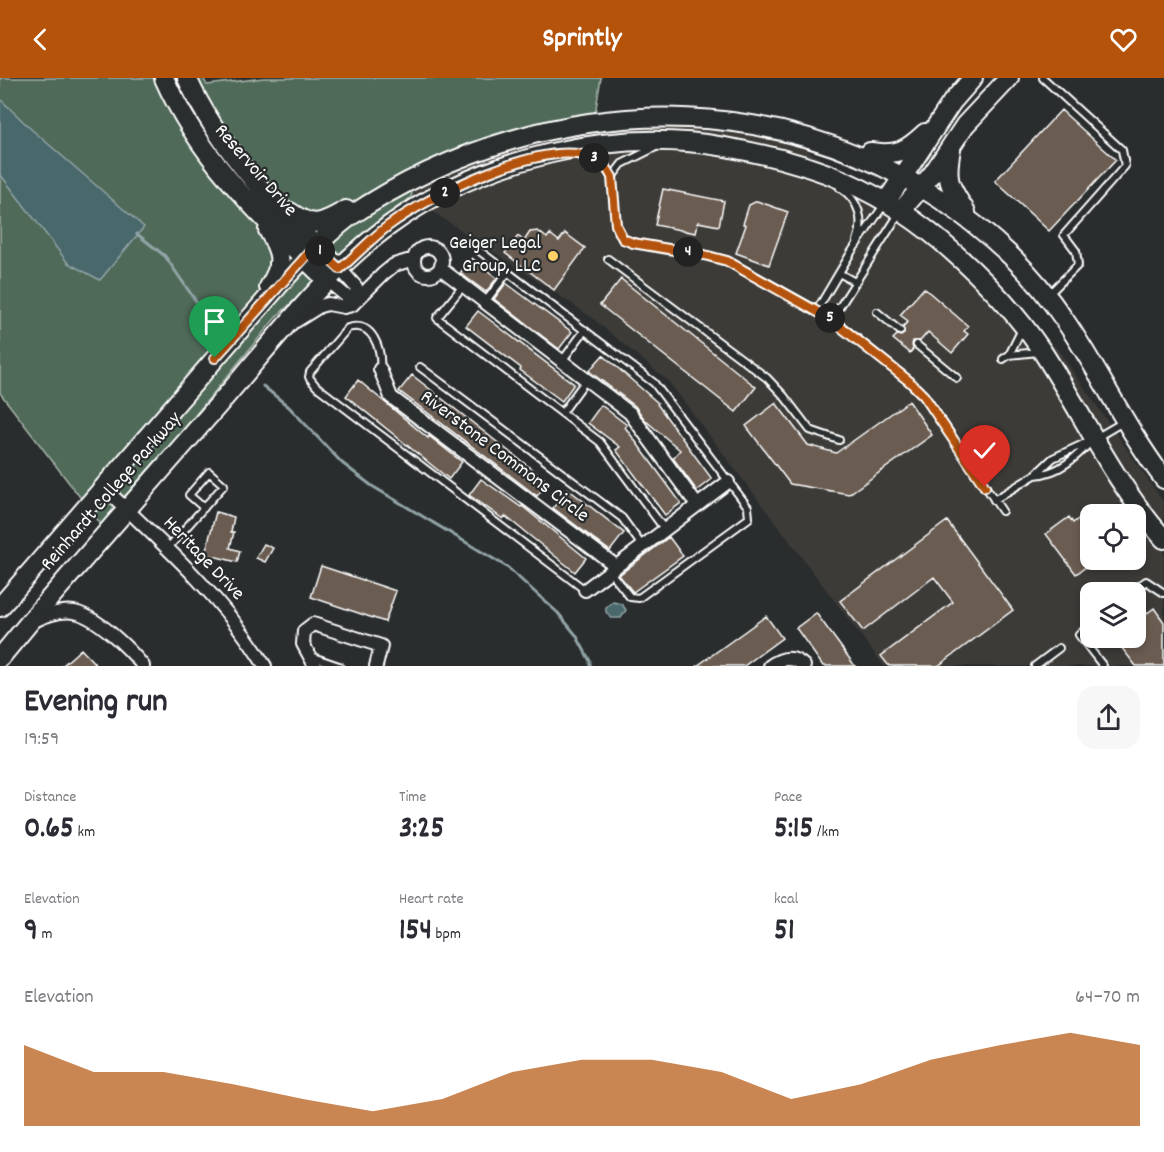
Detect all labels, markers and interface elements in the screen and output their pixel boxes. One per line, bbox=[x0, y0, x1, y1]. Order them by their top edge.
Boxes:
text: Sprintly bbox=[542, 20, 622, 59]
icon: back bbox=[24, 23, 57, 56]
icon: heart bbox=[1107, 23, 1140, 56]
street label: Reservoir Drive bbox=[207, 119, 303, 224]
pin: 3 bbox=[579, 143, 609, 173]
text: 3 bbox=[590, 146, 598, 169]
pin: 2 bbox=[430, 178, 460, 208]
text: 2 bbox=[442, 181, 449, 204]
place label: Geiger Legal Group, LLC bbox=[449, 230, 541, 281]
pin: 1 bbox=[305, 236, 335, 266]
pin: 4 bbox=[673, 237, 703, 267]
text: 1 bbox=[318, 239, 322, 262]
text: 4 bbox=[685, 240, 691, 263]
marker: Geiger Legal Group, LLC bbox=[546, 249, 560, 263]
pin bbox=[189, 296, 240, 358]
pin: 5 bbox=[815, 303, 845, 333]
icon: arrive bbox=[198, 305, 231, 338]
text: 5 bbox=[826, 306, 834, 329]
street label: Riverstone Commons Circle bbox=[414, 384, 595, 530]
street label: Reinhardt College Parkway bbox=[35, 406, 190, 578]
pin bbox=[959, 425, 1010, 487]
icon: check bbox=[968, 434, 1001, 467]
map controls bbox=[1080, 504, 1146, 648]
button: locate bbox=[1080, 504, 1146, 570]
street label: Heritage Drive bbox=[156, 511, 251, 608]
button: layers bbox=[1080, 582, 1146, 648]
text: Evening run bbox=[24, 680, 168, 727]
button: share bbox=[1077, 686, 1140, 749]
text: 19:59 bbox=[24, 726, 59, 754]
text: Distance bbox=[24, 786, 76, 809]
text: Time bbox=[399, 786, 426, 809]
text: Pace bbox=[774, 786, 802, 809]
text: 0.65 bbox=[24, 809, 74, 852]
text: 3:25 bbox=[399, 809, 444, 852]
text: 5:15 bbox=[774, 809, 813, 852]
text: km bbox=[74, 821, 95, 844]
text: /km bbox=[813, 821, 839, 844]
text: Elevation bbox=[24, 888, 80, 911]
text: Heart rate bbox=[399, 888, 464, 911]
text: kcal bbox=[774, 888, 798, 911]
text: 9 bbox=[24, 911, 38, 954]
text: 154 bbox=[399, 911, 432, 954]
text: 51 bbox=[774, 911, 794, 954]
text: m bbox=[38, 923, 52, 946]
text: bpm bbox=[432, 923, 461, 946]
text: Elevation bbox=[24, 984, 94, 1012]
text: 64–70 m bbox=[1075, 984, 1140, 1012]

